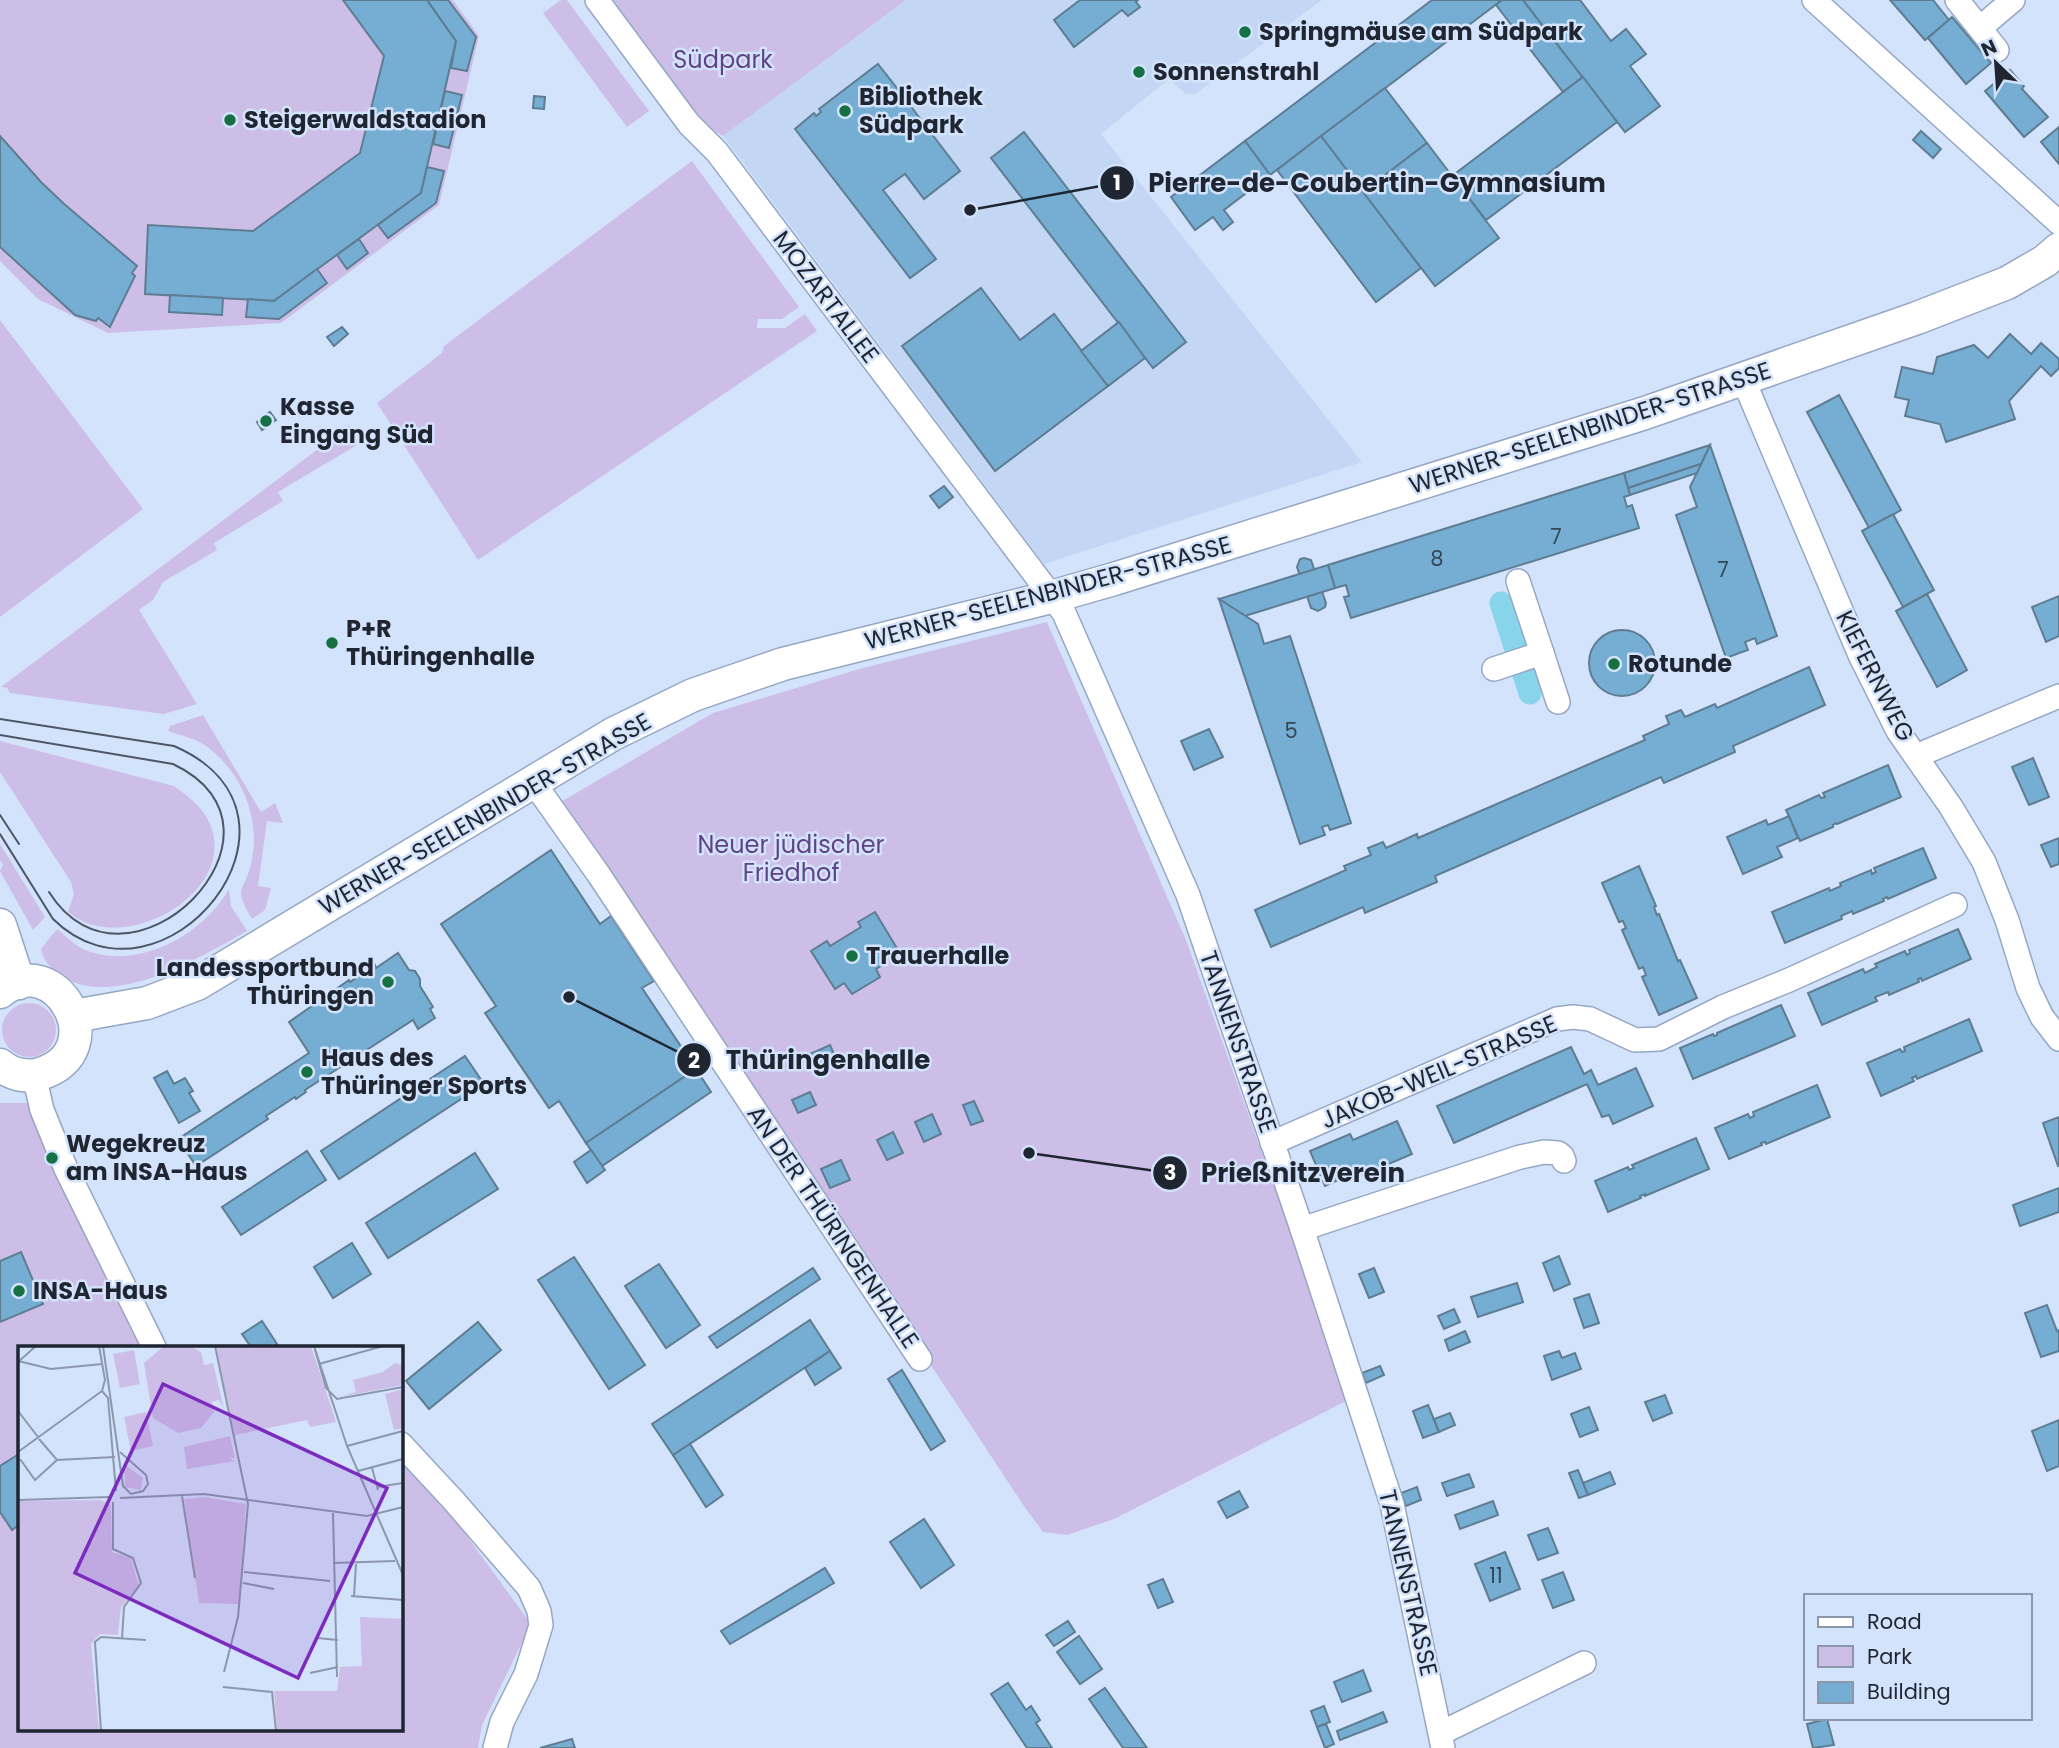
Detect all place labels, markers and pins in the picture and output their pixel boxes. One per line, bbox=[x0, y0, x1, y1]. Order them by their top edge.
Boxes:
place label: Springmäuse am Südpark bbox=[1259, 15, 1583, 48]
marker: Springmäuse am Südpark bbox=[1237, 24, 1253, 40]
place label: Sonnenstrahl bbox=[1153, 55, 1319, 88]
marker: Sonnenstrahl bbox=[1131, 64, 1147, 80]
place label: Bibliothek Südpark bbox=[859, 80, 983, 141]
place label: Steigerwaldstadion bbox=[244, 103, 486, 136]
marker: Bibliothek Südpark bbox=[837, 103, 853, 119]
marker: Steigerwaldstadion bbox=[222, 112, 238, 128]
callout: Pierre-de-Coubertin-Gymnasium bbox=[1099, 159, 1620, 206]
place label: Kasse Eingang Süd bbox=[280, 390, 434, 451]
marker: Kasse Eingang Süd bbox=[258, 413, 274, 429]
place label: P+R Thüringenhalle bbox=[346, 612, 535, 673]
marker: P+R Thüringenhalle bbox=[324, 635, 340, 651]
place label: Rotunde bbox=[1628, 647, 1732, 680]
marker: Rotunde bbox=[1606, 656, 1622, 672]
place label: Trauerhalle bbox=[866, 939, 1010, 972]
marker: Trauerhalle bbox=[844, 948, 860, 964]
place label: Landessportbund Thüringen bbox=[156, 951, 374, 1012]
marker: Landessportbund Thüringen bbox=[380, 974, 396, 990]
callout: Thüringenhalle bbox=[677, 1037, 944, 1084]
place label: Haus des Thüringer Sports bbox=[321, 1041, 527, 1102]
marker: Haus des Thüringer Sports bbox=[299, 1064, 315, 1080]
place label: Wegekreuz am INSA-Haus bbox=[66, 1127, 248, 1188]
callout: Prießnitzverein bbox=[1152, 1149, 1419, 1196]
marker: Wegekreuz am INSA-Haus bbox=[44, 1150, 60, 1166]
place label: INSA-Haus bbox=[33, 1274, 168, 1307]
marker: INSA-Haus bbox=[11, 1283, 27, 1299]

